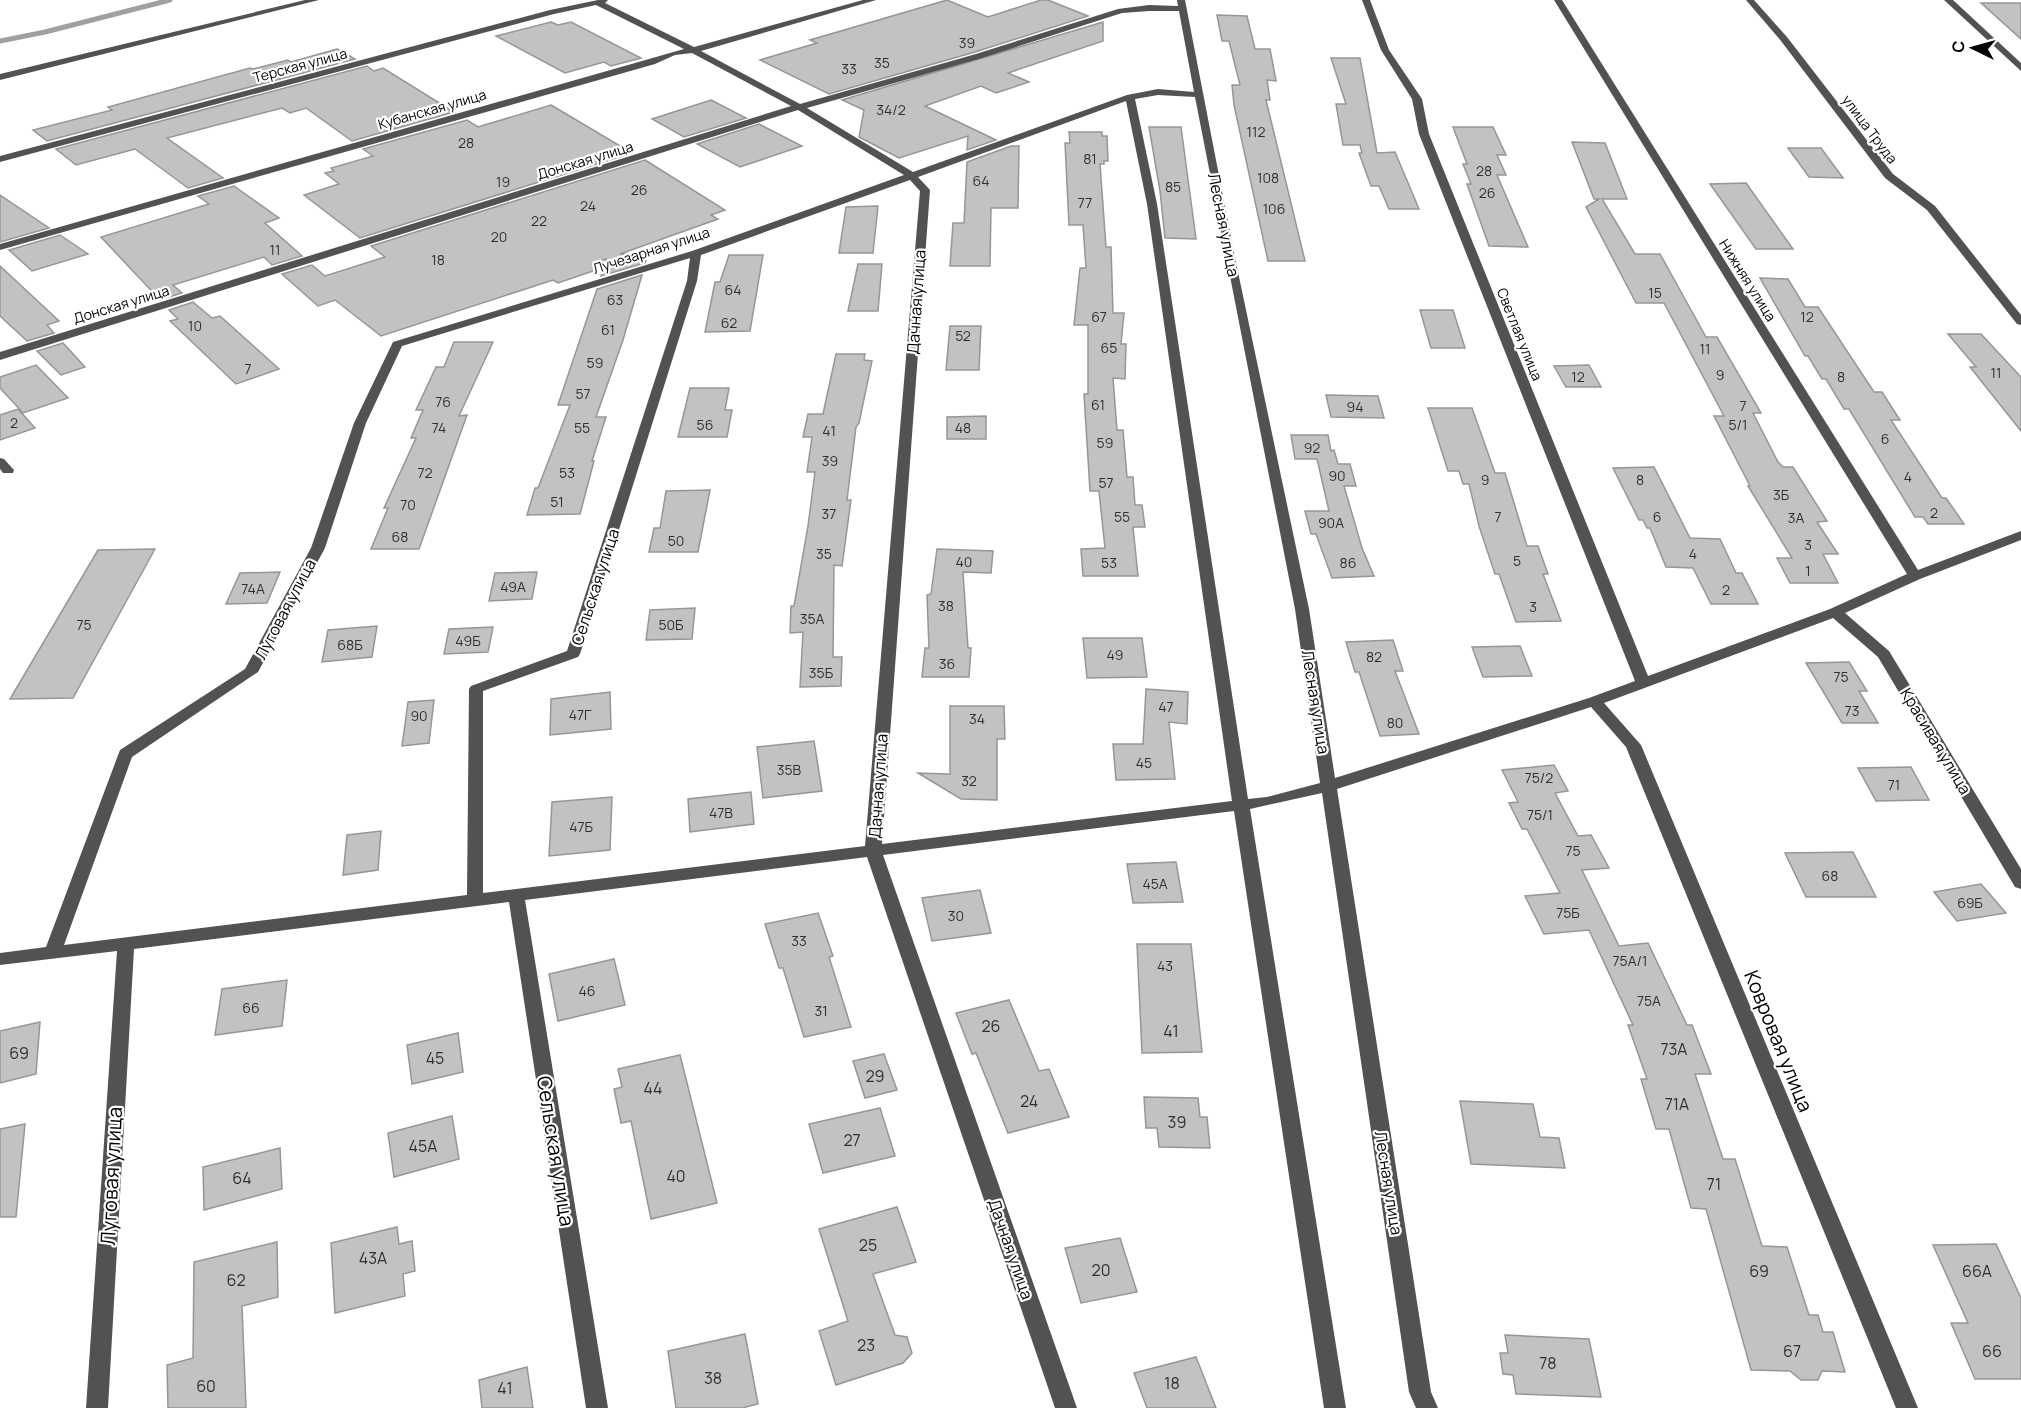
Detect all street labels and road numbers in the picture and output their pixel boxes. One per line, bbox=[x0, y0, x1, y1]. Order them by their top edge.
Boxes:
street label: Терская улица bbox=[251, 43, 349, 87]
street label: Кубанская улица bbox=[376, 84, 488, 134]
street label: улица Труда bbox=[1838, 91, 1902, 167]
street label: Донская улица bbox=[535, 136, 635, 184]
street label: Лесная улица bbox=[1203, 171, 1245, 279]
street label: Лучезарная улица bbox=[590, 222, 712, 278]
street label: Нижняя улица bbox=[1715, 235, 1781, 325]
street label: Дачная улица bbox=[901, 249, 931, 355]
street label: Донская улица bbox=[71, 280, 171, 328]
street label: Светлая улица bbox=[1493, 285, 1547, 383]
street label: Сельская улица bbox=[566, 526, 624, 648]
street label: Луговая улица bbox=[249, 555, 321, 663]
street label: Лесная улица bbox=[1297, 648, 1335, 756]
street label: Красивая улица bbox=[1896, 684, 1976, 798]
street label: Дачная улица bbox=[863, 733, 893, 839]
street label: Ковровая улица bbox=[1738, 966, 1820, 1116]
street label: Сельская улица bbox=[531, 1074, 581, 1228]
street label: Луговая улица bbox=[94, 1106, 128, 1246]
street label: Лесная улица bbox=[1370, 1129, 1408, 1237]
street label: Дачная улица bbox=[984, 1196, 1038, 1302]

